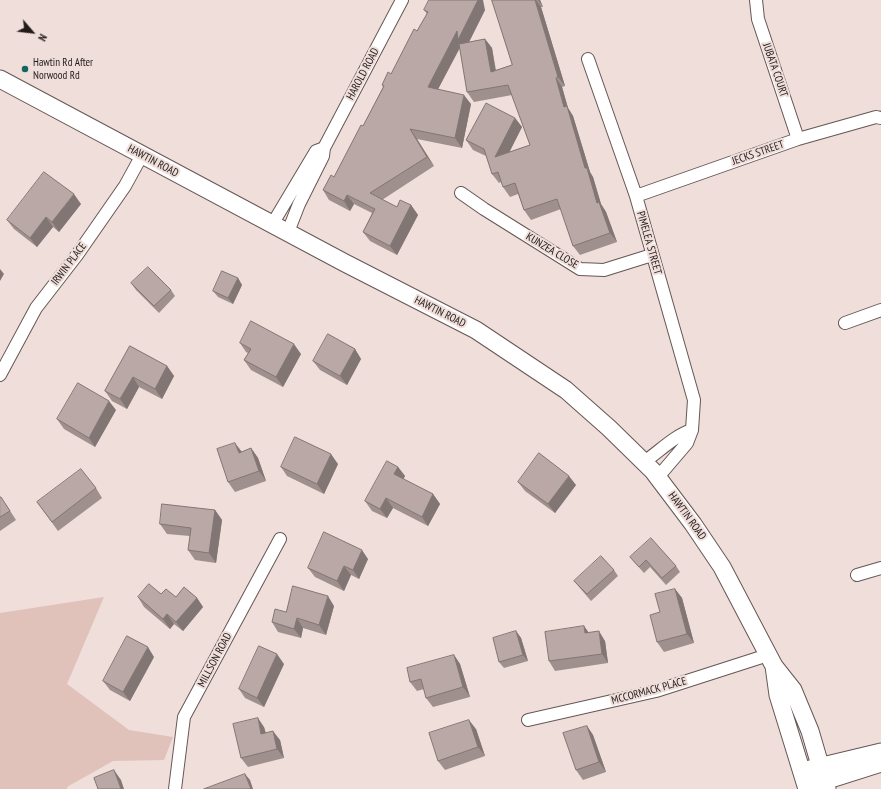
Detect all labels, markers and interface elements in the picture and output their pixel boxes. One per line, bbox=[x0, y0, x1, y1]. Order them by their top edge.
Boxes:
north arrow bbox=[12, 12, 52, 52]
text: N bbox=[35, 32, 50, 44]
street label: JUBATA COURT bbox=[760, 41, 790, 99]
street label: HAROLD ROAD bbox=[344, 46, 382, 102]
place label: Hawtin Rd After Norwood Rd bbox=[33, 56, 93, 82]
marker: Hawtin Rd After Norwood Rd bbox=[20, 64, 30, 74]
street label: JECKS STREET bbox=[730, 138, 786, 168]
street label: HAWTIN ROAD bbox=[125, 142, 181, 180]
street label: PIMELEA STREET bbox=[634, 210, 664, 276]
street label: KUNZEA CLOSE bbox=[523, 230, 581, 272]
street label: IRWIN PLACE bbox=[49, 240, 89, 288]
street label: HAWTIN ROAD bbox=[412, 293, 468, 331]
street label: HAWTIN ROAD bbox=[665, 490, 709, 542]
street label: MILLSON ROAD bbox=[195, 631, 235, 689]
street label: MCCORMACK PLACE bbox=[610, 675, 688, 707]

